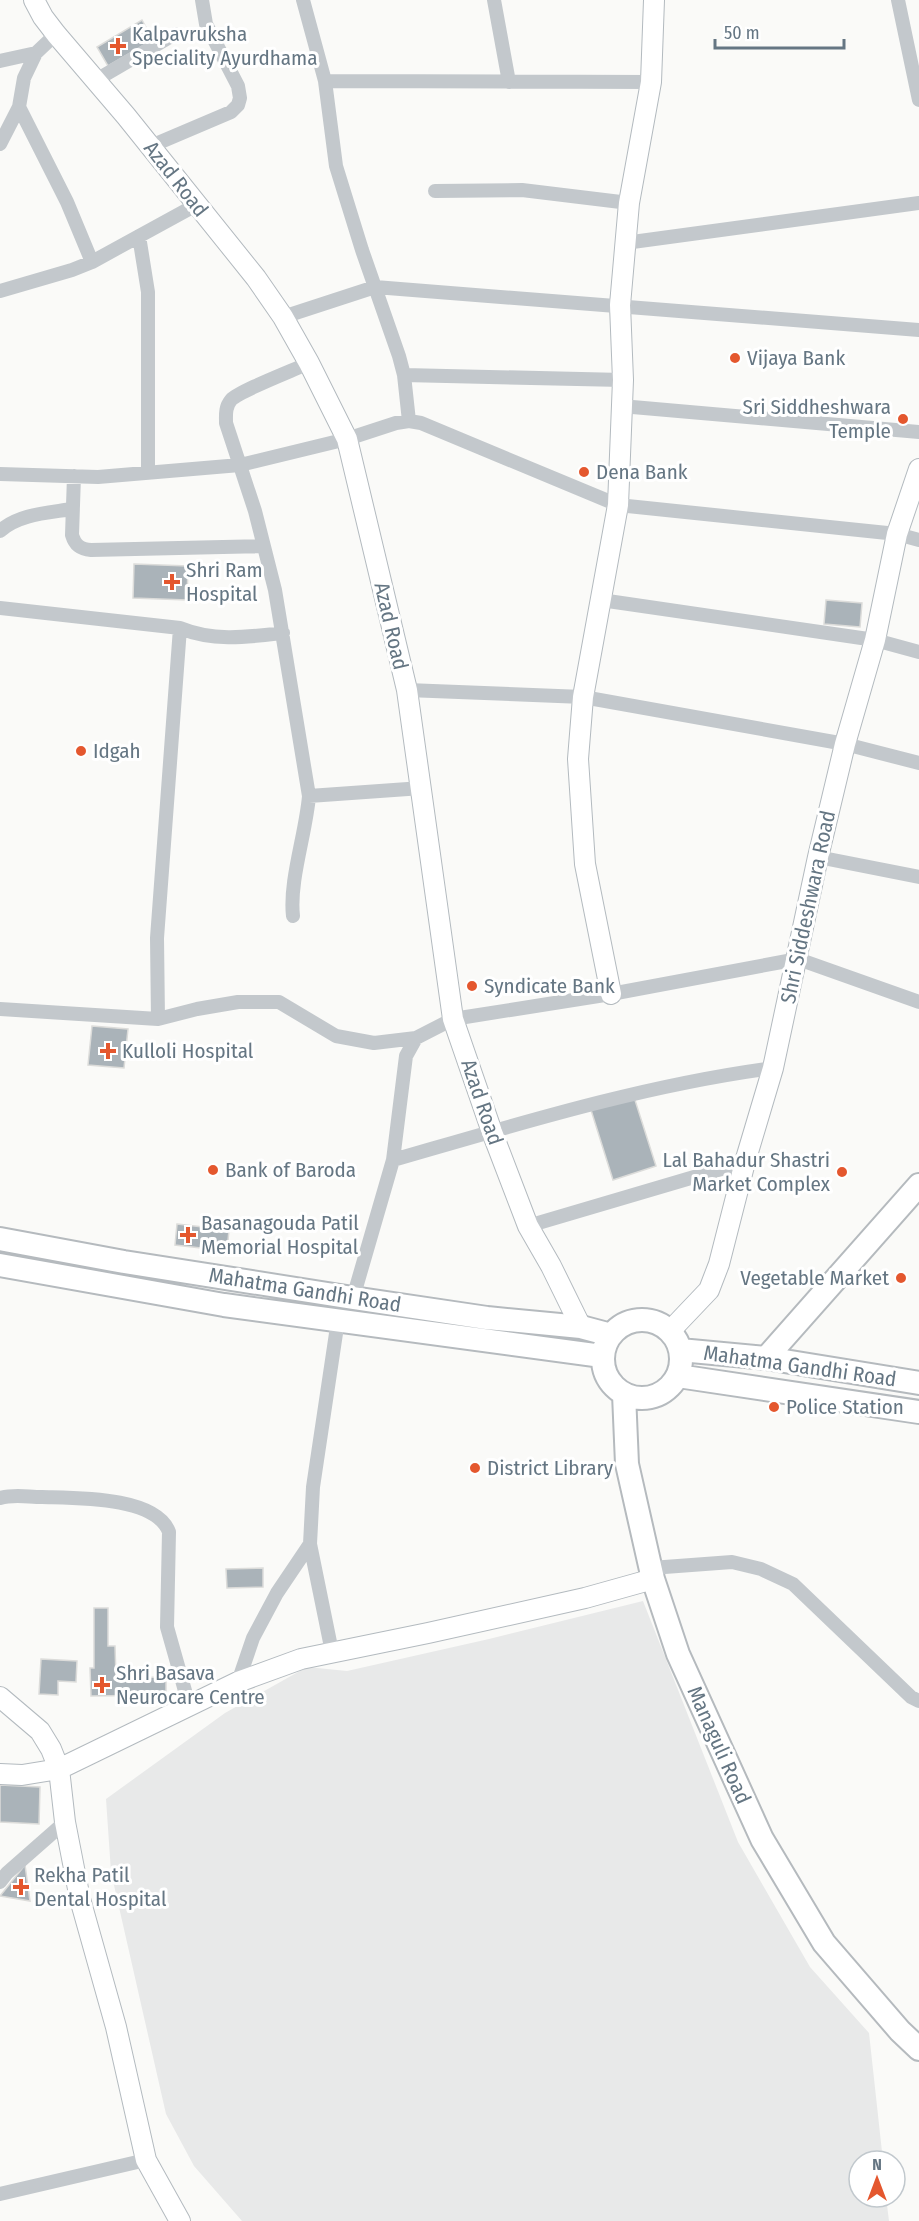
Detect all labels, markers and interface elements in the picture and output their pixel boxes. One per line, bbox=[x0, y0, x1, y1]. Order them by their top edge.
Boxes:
scale bar bbox=[715, 12, 844, 50]
place label: Kalpavruksha Speciality Ayurdhama bbox=[132, 21, 317, 71]
text: 50 m bbox=[724, 22, 760, 44]
marker: Kalpavruksha Speciality Ayurdhama bbox=[109, 37, 127, 55]
street label: Azad Road bbox=[138, 136, 214, 222]
place label: Vijaya Bank bbox=[747, 345, 845, 371]
marker: Vijaya Bank bbox=[728, 351, 742, 365]
place label: Sri Siddheshwara Temple bbox=[743, 394, 891, 444]
marker: Sri Siddheshwara Temple bbox=[896, 412, 910, 426]
place label: Dena Bank bbox=[596, 459, 688, 485]
marker: Dena Bank bbox=[577, 465, 591, 479]
place label: Shri Ram Hospital bbox=[186, 557, 263, 607]
marker: Shri Ram Hospital bbox=[163, 573, 181, 591]
street label: Azad Road bbox=[368, 580, 414, 672]
place label: Idgah bbox=[93, 738, 141, 764]
marker: Idgah bbox=[74, 744, 88, 758]
street label: Shri Siddeshwara Road bbox=[775, 808, 841, 1006]
place label: Syndicate Bank bbox=[484, 973, 615, 999]
marker: Syndicate Bank bbox=[465, 979, 479, 993]
place label: Kulloli Hospital bbox=[122, 1038, 254, 1064]
marker: Kulloli Hospital bbox=[99, 1042, 117, 1060]
street label: Azad Road bbox=[455, 1056, 509, 1148]
place label: Lal Bahadur Shastri Market Complex bbox=[663, 1147, 831, 1197]
place label: Bank of Baroda bbox=[225, 1157, 356, 1183]
marker: Bank of Baroda bbox=[206, 1163, 220, 1177]
marker: Lal Bahadur Shastri Market Complex bbox=[835, 1165, 849, 1179]
place label: Basanagouda Patil Memorial Hospital bbox=[201, 1210, 359, 1260]
marker: Basanagouda Patil Memorial Hospital bbox=[179, 1226, 197, 1244]
street label: Mahatma Gandhi Road bbox=[207, 1262, 403, 1318]
place label: Vegetable Market bbox=[740, 1265, 889, 1291]
marker: Vegetable Market bbox=[894, 1271, 908, 1285]
street label: Mahatma Gandhi Road bbox=[702, 1340, 898, 1392]
place label: Police Station bbox=[786, 1394, 904, 1420]
marker: Police Station bbox=[767, 1400, 781, 1414]
place label: District Library bbox=[487, 1455, 614, 1481]
marker: District Library bbox=[468, 1461, 482, 1475]
place label: Shri Basava Neurocare Centre bbox=[116, 1660, 265, 1710]
marker: Shri Basava Neurocare Centre bbox=[93, 1676, 111, 1694]
street label: Managuli Road bbox=[681, 1682, 757, 1808]
place label: Rekha Patil Dental Hospital bbox=[34, 1862, 167, 1912]
marker: Rekha Patil Dental Hospital bbox=[12, 1878, 30, 1896]
north arrow bbox=[847, 2149, 907, 2209]
text: N bbox=[872, 2155, 882, 2174]

